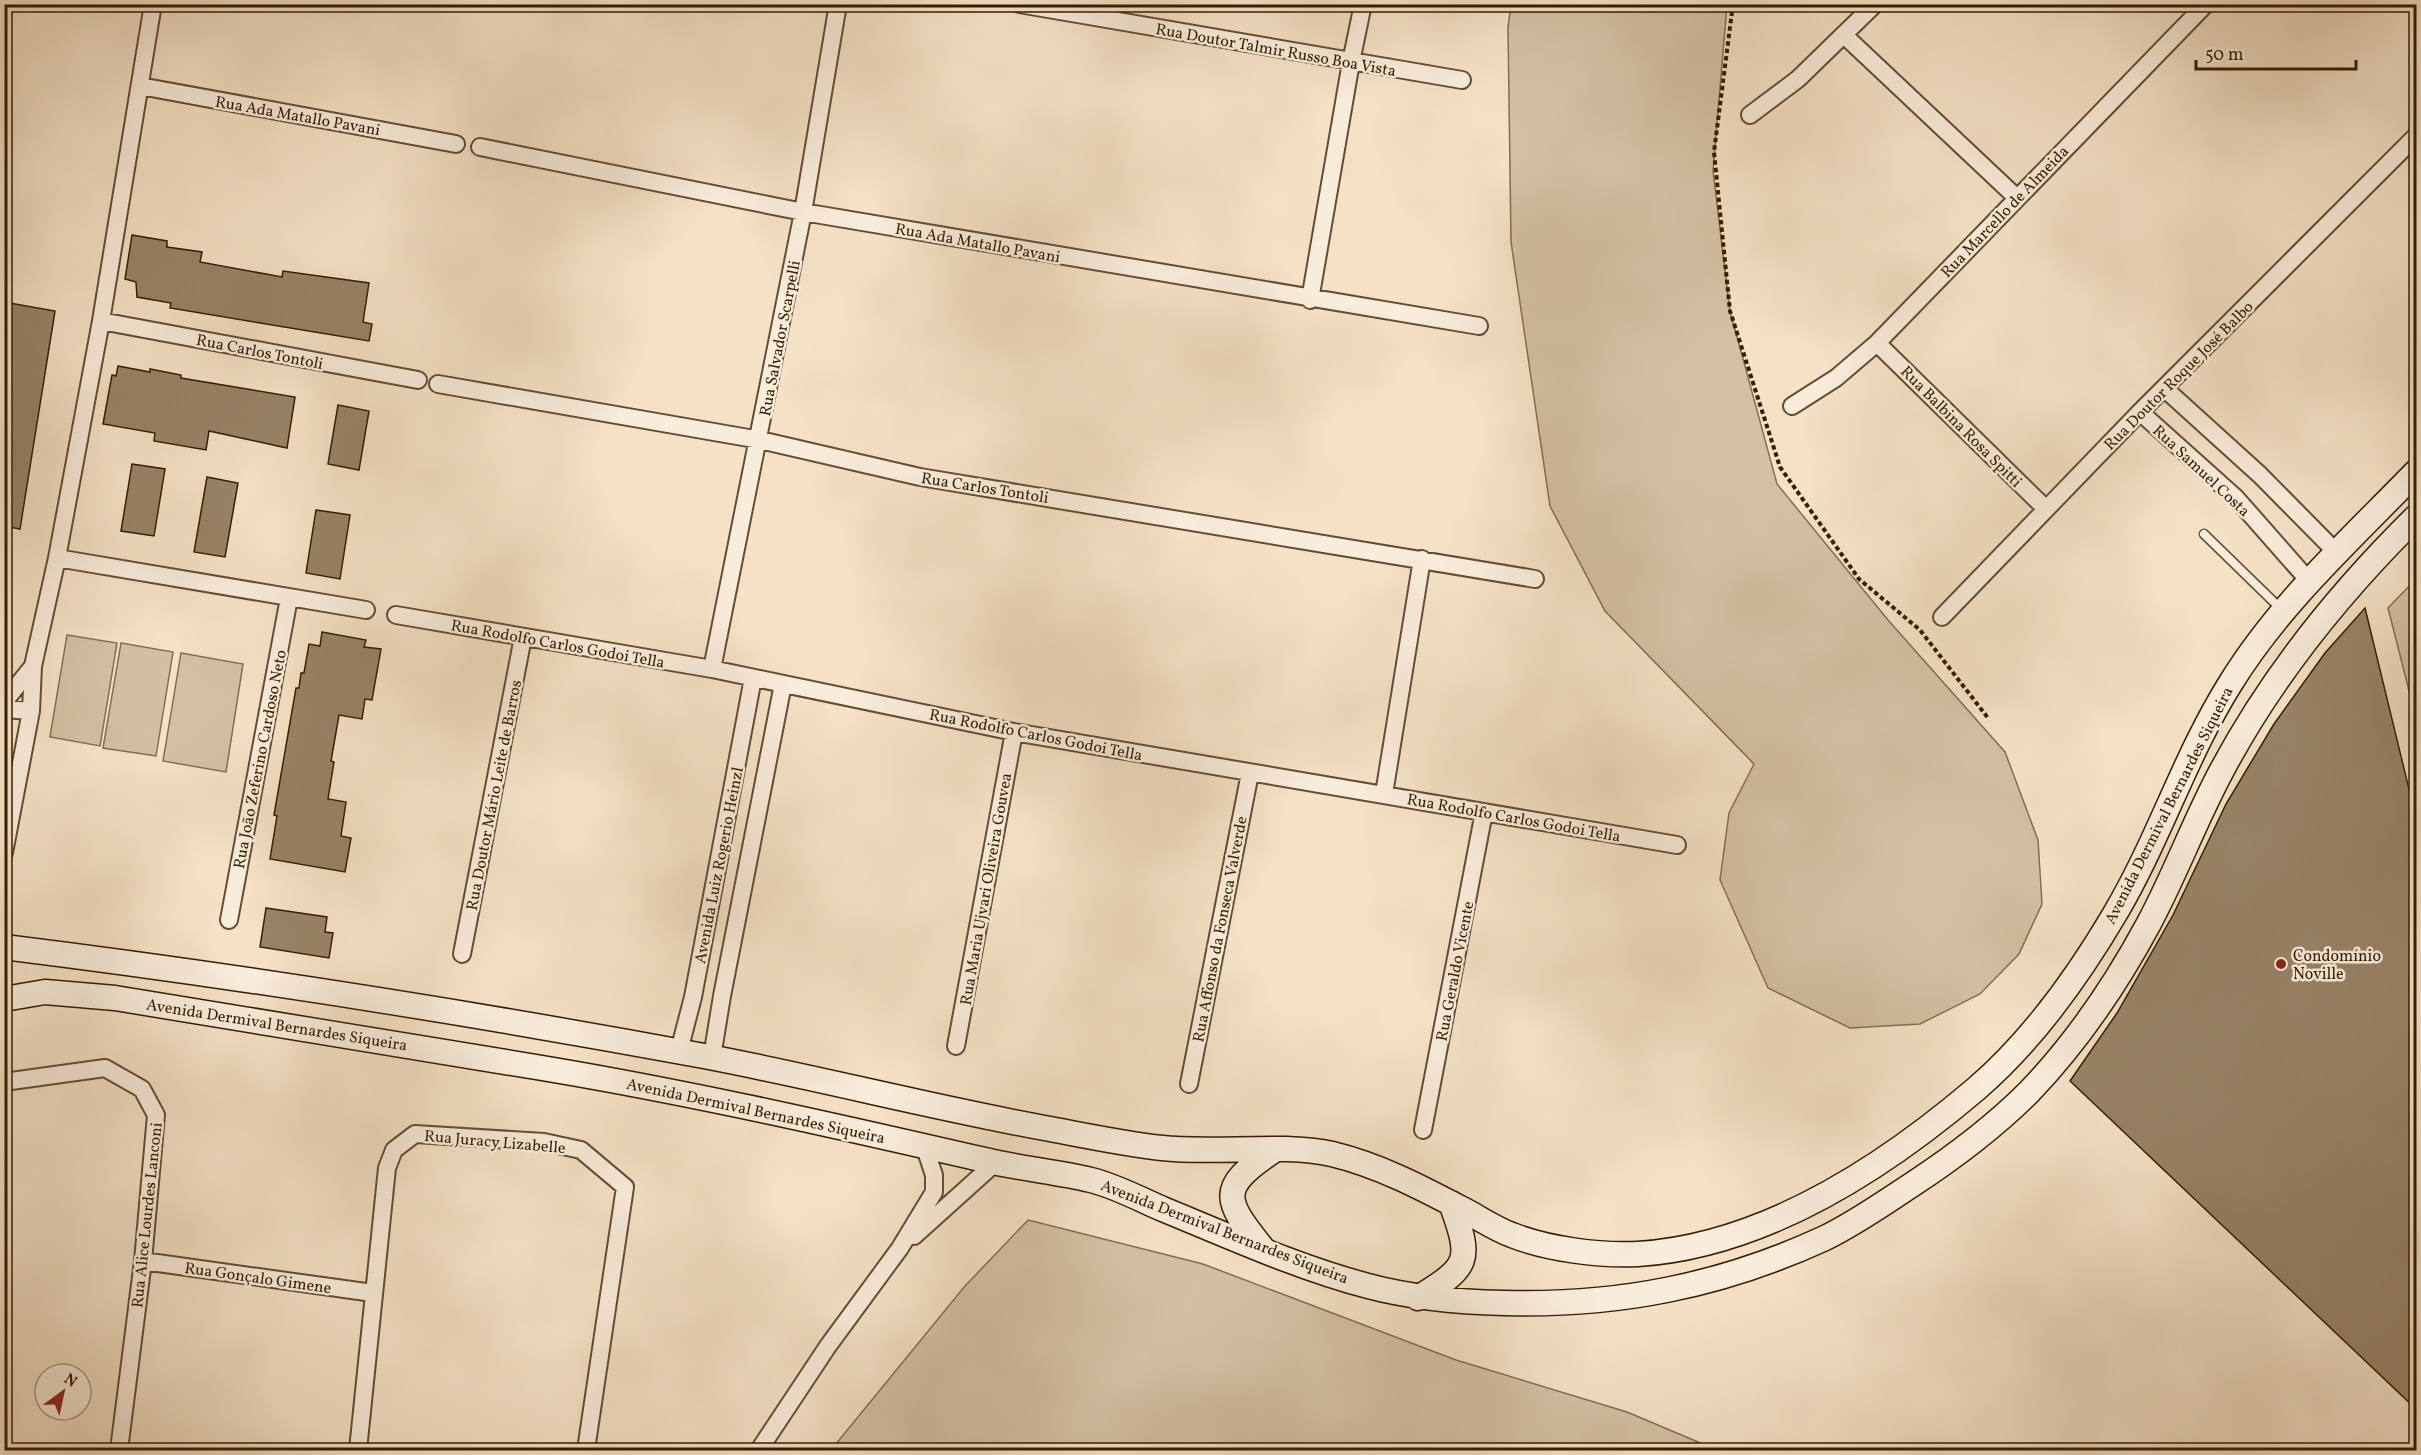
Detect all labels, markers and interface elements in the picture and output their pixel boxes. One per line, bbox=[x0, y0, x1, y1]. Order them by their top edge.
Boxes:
street label: Rua Doutor Talmir Russo Boa Vista bbox=[1154, 19, 1398, 83]
scale bar bbox=[2196, 33, 2356, 71]
text: 50 m bbox=[2205, 43, 2244, 68]
street label: Rua Ada Matallo Pavani bbox=[213, 92, 382, 142]
street label: Rua Marcello de Almeida bbox=[1936, 141, 2075, 283]
street label: Rua Ada Matallo Pavani bbox=[893, 219, 1062, 269]
street label: Rua Salvador Scarpelli bbox=[755, 258, 807, 418]
street label: Rua Doutor Roque José Balbo bbox=[2100, 297, 2259, 456]
street label: Rua Carlos Tontoli bbox=[194, 330, 325, 376]
street label: Rua Balbina Rosa Spitti bbox=[1895, 362, 2026, 493]
street label: Rua Samuel Costa bbox=[2147, 420, 2254, 523]
street label: Rua Carlos Tontoli bbox=[919, 468, 1050, 510]
street label: Rua Rodolfo Carlos Godoi Tella bbox=[449, 615, 666, 675]
street label: Rua João Zeferino Cardoso Neto bbox=[229, 648, 293, 871]
street label: Rua Doutor Mário Leite de Barros bbox=[462, 678, 528, 913]
street label: Avenida Dermival Bernardes Siqueira bbox=[2100, 683, 2239, 928]
street label: Rua Rodolfo Carlos Godoi Tella bbox=[927, 704, 1144, 767]
street label: Avenida Luiz Rogerio Heinzl bbox=[690, 765, 750, 965]
street label: Rua Maria Ujvari Oliveira Gouvea bbox=[956, 771, 1018, 1007]
street label: Rua Rodolfo Carlos Godoi Tella bbox=[1405, 789, 1622, 849]
street label: Rua Affonso da Fonseca Valverde bbox=[1188, 814, 1254, 1044]
street label: Rua Geraldo Vicente bbox=[1432, 899, 1480, 1043]
place label: Condomínio Noville bbox=[2293, 946, 2381, 986]
marker: Condomínio Noville bbox=[2274, 957, 2288, 971]
street label: Avenida Dermival Bernardes Siqueira bbox=[145, 994, 409, 1057]
street label: Avenida Dermival Bernardes Siqueira bbox=[624, 1074, 887, 1150]
street label: Rua Alice Lourdes Lanconi bbox=[127, 1121, 169, 1309]
street label: Rua Juracy Lizabelle bbox=[423, 1126, 566, 1160]
street label: Avenida Dermival Bernardes Siqueira bbox=[1097, 1175, 1351, 1290]
street label: Rua Gonçalo Gimene bbox=[183, 1258, 332, 1300]
north arrow bbox=[33, 1362, 93, 1422]
text: N bbox=[59, 1369, 81, 1394]

